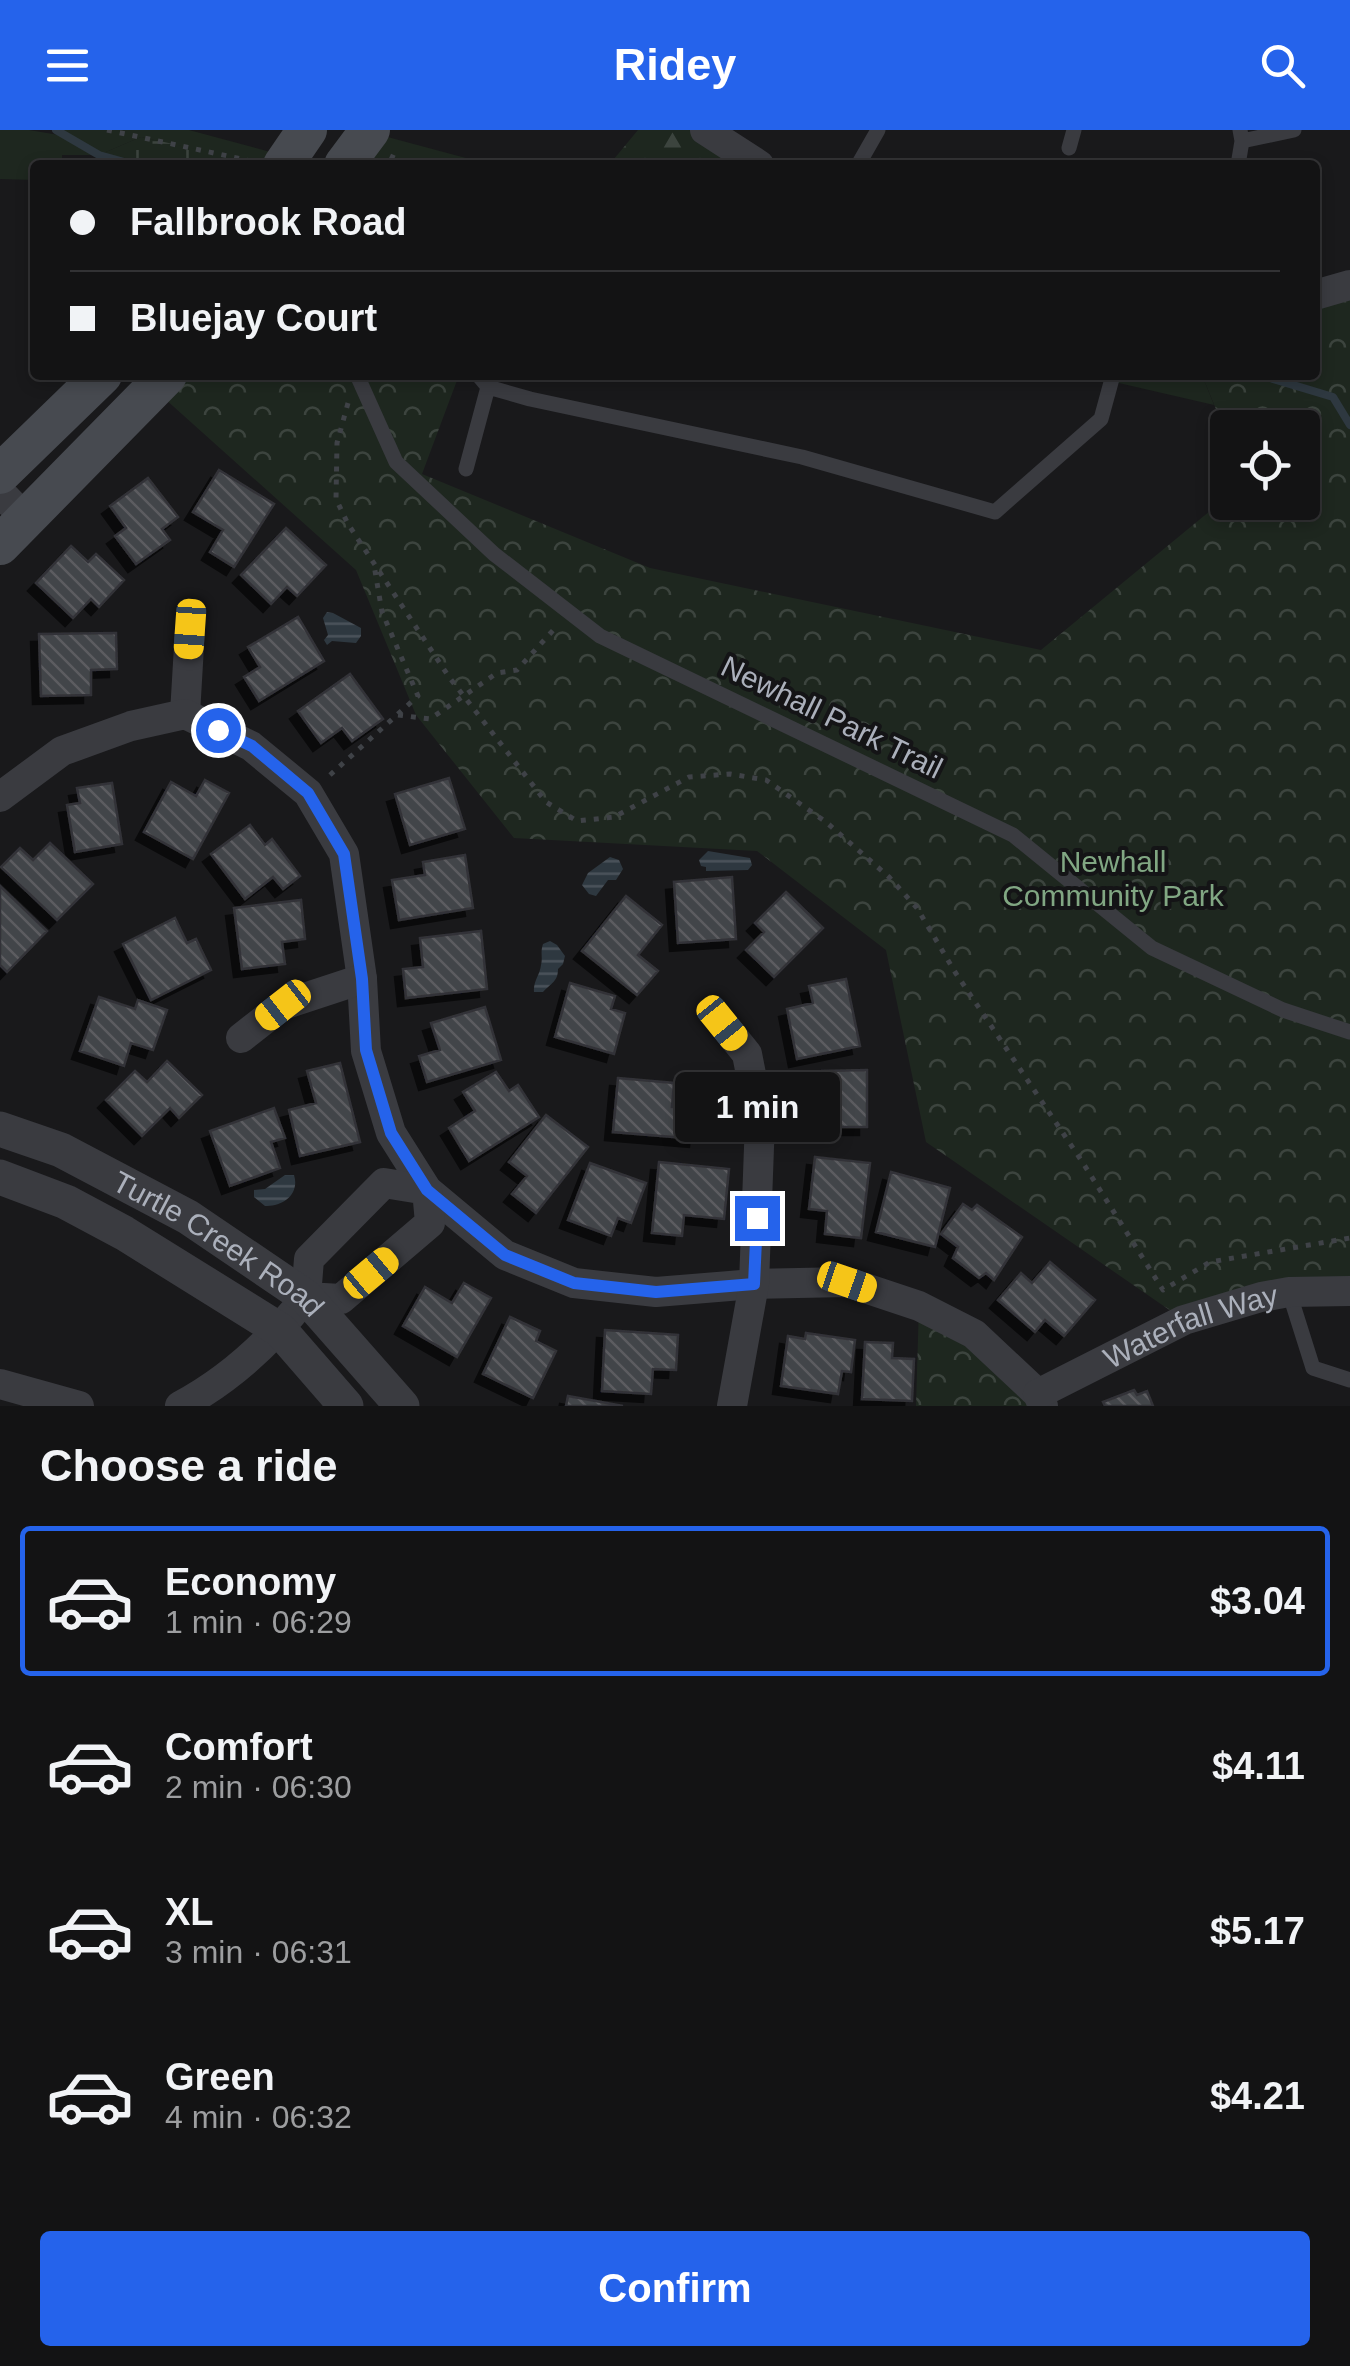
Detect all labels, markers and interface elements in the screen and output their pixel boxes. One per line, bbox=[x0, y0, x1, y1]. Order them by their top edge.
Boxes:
icon: menu bbox=[40, 38, 95, 93]
icon: search bbox=[1255, 38, 1310, 93]
text: Ridey bbox=[614, 39, 736, 90]
text: Fallbrook Road bbox=[130, 201, 407, 243]
text: Bluejay Court bbox=[130, 297, 377, 339]
map controls bbox=[1210, 410, 1320, 520]
button: locate bbox=[1210, 410, 1320, 520]
car bbox=[173, 598, 207, 660]
street label: Newhall Park Trail bbox=[716, 649, 948, 785]
route start bbox=[196, 708, 241, 753]
park label: Newhall Community Park bbox=[1002, 845, 1225, 912]
car bbox=[250, 975, 316, 1035]
car bbox=[691, 990, 753, 1056]
callout: 1 min bbox=[674, 1073, 840, 1143]
text: 1 min bbox=[716, 1089, 799, 1125]
street label: Turtle Creek Road bbox=[108, 1164, 331, 1322]
route end bbox=[735, 1196, 780, 1241]
car bbox=[338, 1242, 404, 1304]
car bbox=[814, 1258, 880, 1306]
street label: Waterfall Way bbox=[1098, 1278, 1280, 1374]
text: Choose a ride bbox=[40, 1440, 338, 1491]
icon: car bbox=[45, 1556, 135, 1646]
text: Economy bbox=[165, 1561, 336, 1603]
text: $3.04 bbox=[1210, 1580, 1305, 1622]
text: 1 min · 06:29 bbox=[165, 1604, 352, 1640]
icon: car bbox=[45, 1721, 135, 1811]
text: Comfort bbox=[165, 1726, 313, 1768]
text: $4.11 bbox=[1212, 1745, 1305, 1787]
text: 2 min · 06:30 bbox=[165, 1769, 352, 1805]
icon: car bbox=[45, 1886, 135, 1976]
text: XL bbox=[165, 1891, 214, 1933]
text: $5.17 bbox=[1210, 1910, 1305, 1952]
text: 3 min · 06:31 bbox=[165, 1934, 352, 1970]
icon: car bbox=[45, 2051, 135, 2141]
text: Green bbox=[165, 2056, 275, 2098]
text: $4.21 bbox=[1210, 2075, 1305, 2117]
text: 4 min · 06:32 bbox=[165, 2099, 352, 2135]
button: Confirm bbox=[40, 2231, 1310, 2346]

